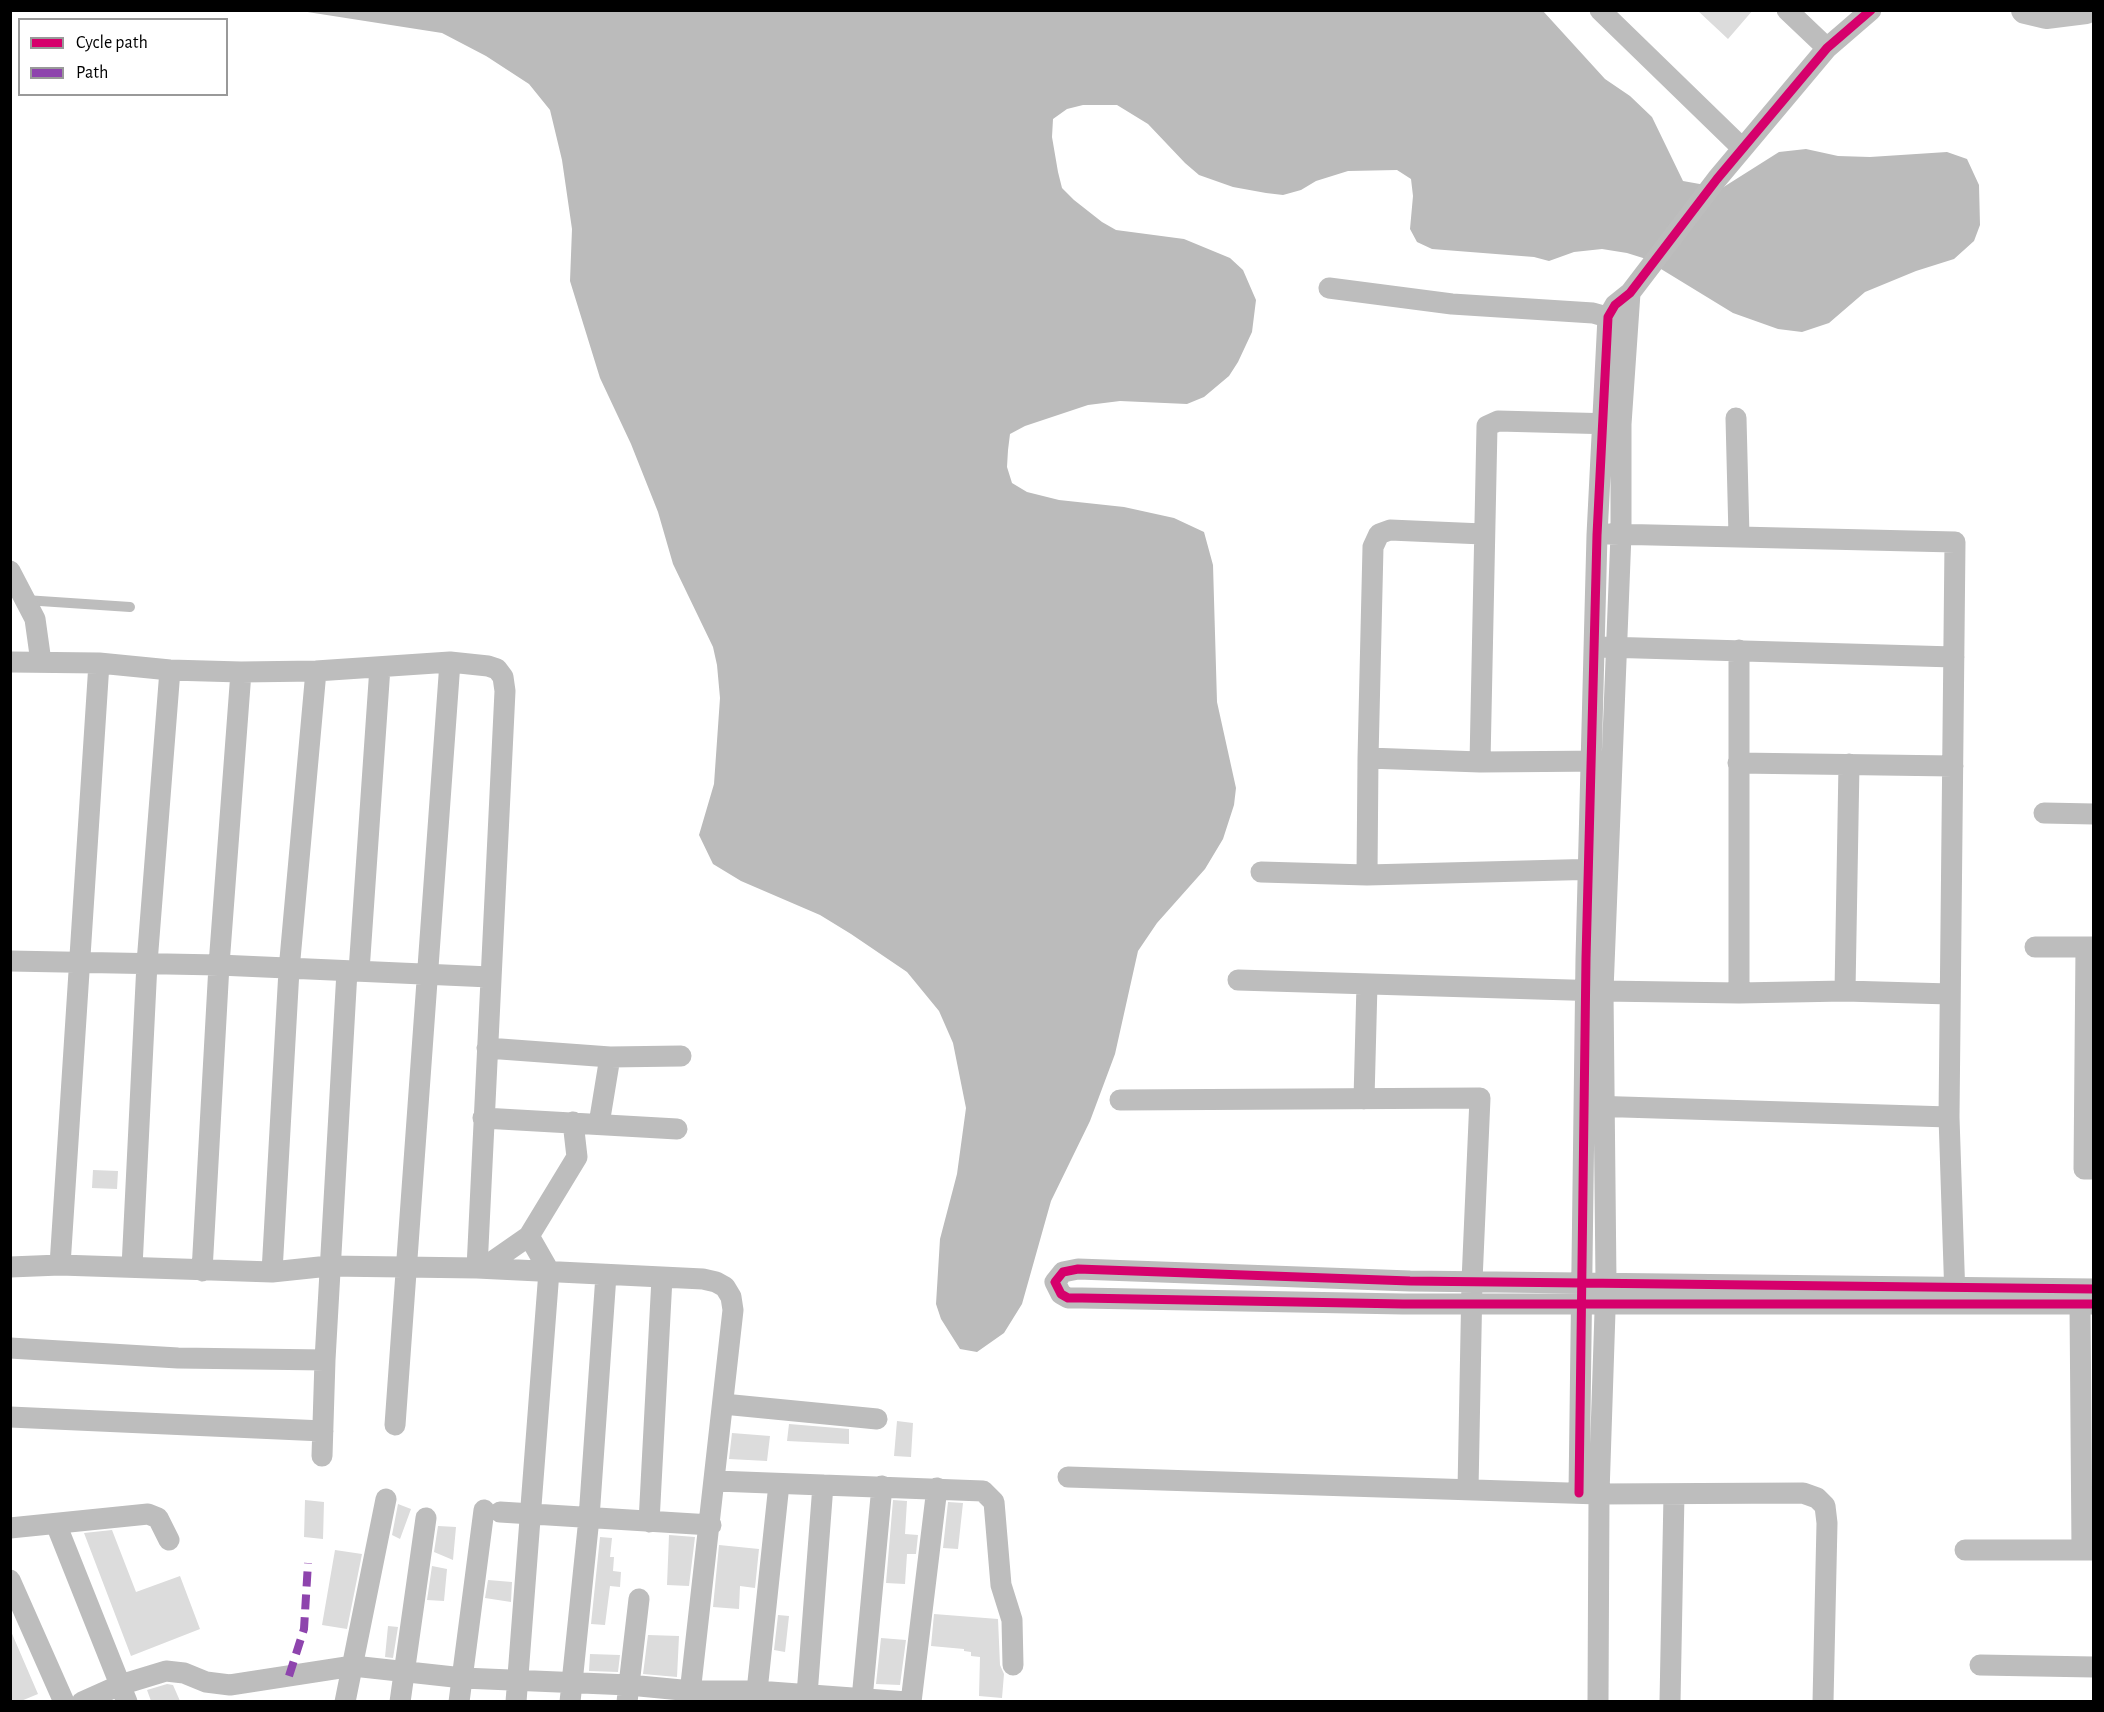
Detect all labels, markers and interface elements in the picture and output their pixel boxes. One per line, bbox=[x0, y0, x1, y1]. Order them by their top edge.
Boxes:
legend bbox=[18, 18, 228, 96]
text: Cycle path bbox=[76, 34, 148, 52]
text: Path bbox=[76, 64, 108, 82]

